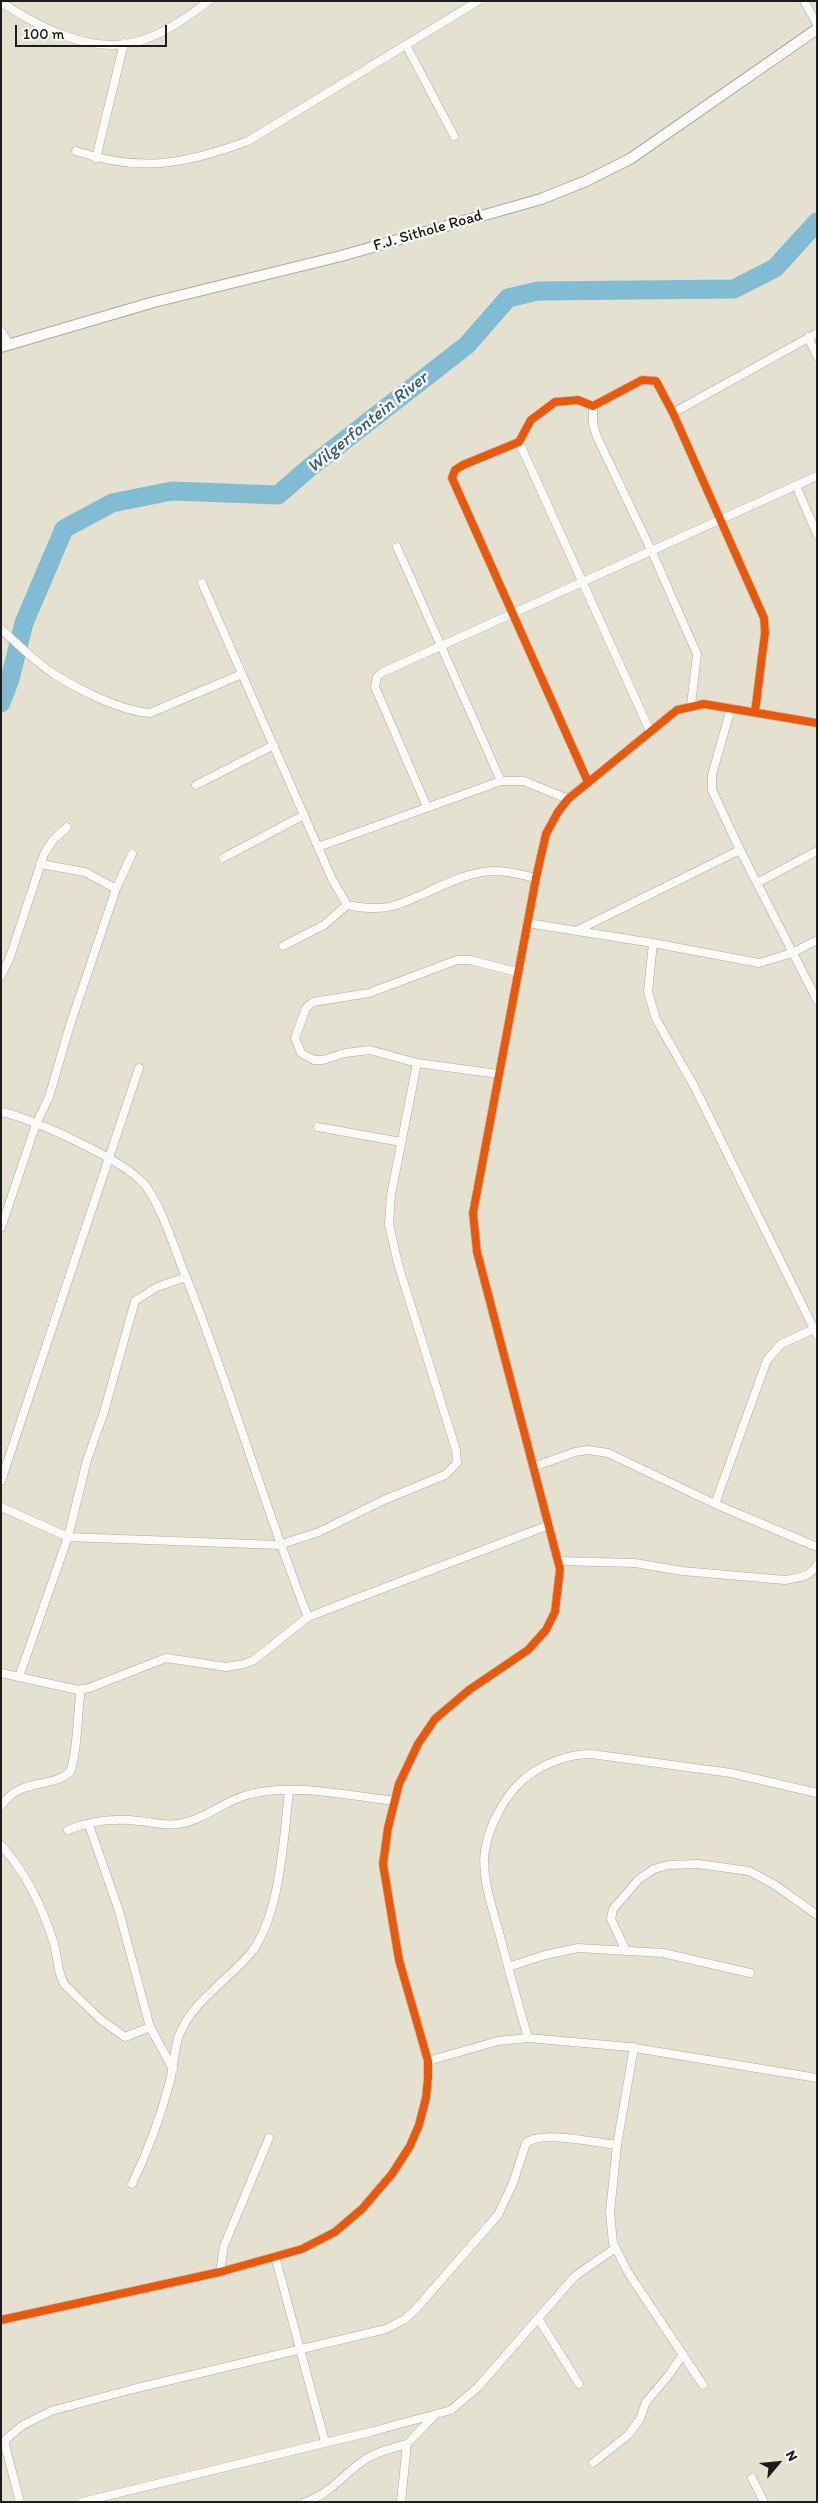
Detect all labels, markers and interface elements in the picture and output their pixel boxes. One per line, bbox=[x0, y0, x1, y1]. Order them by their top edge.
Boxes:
scale bar bbox=[18, 15, 170, 47]
text: 100 m bbox=[23, 25, 64, 43]
street label: F.J. Sithole Road bbox=[371, 206, 485, 256]
water label: Wilgerfontein River bbox=[303, 368, 433, 478]
north arrow bbox=[753, 2438, 803, 2488]
text: N bbox=[782, 2448, 801, 2464]

